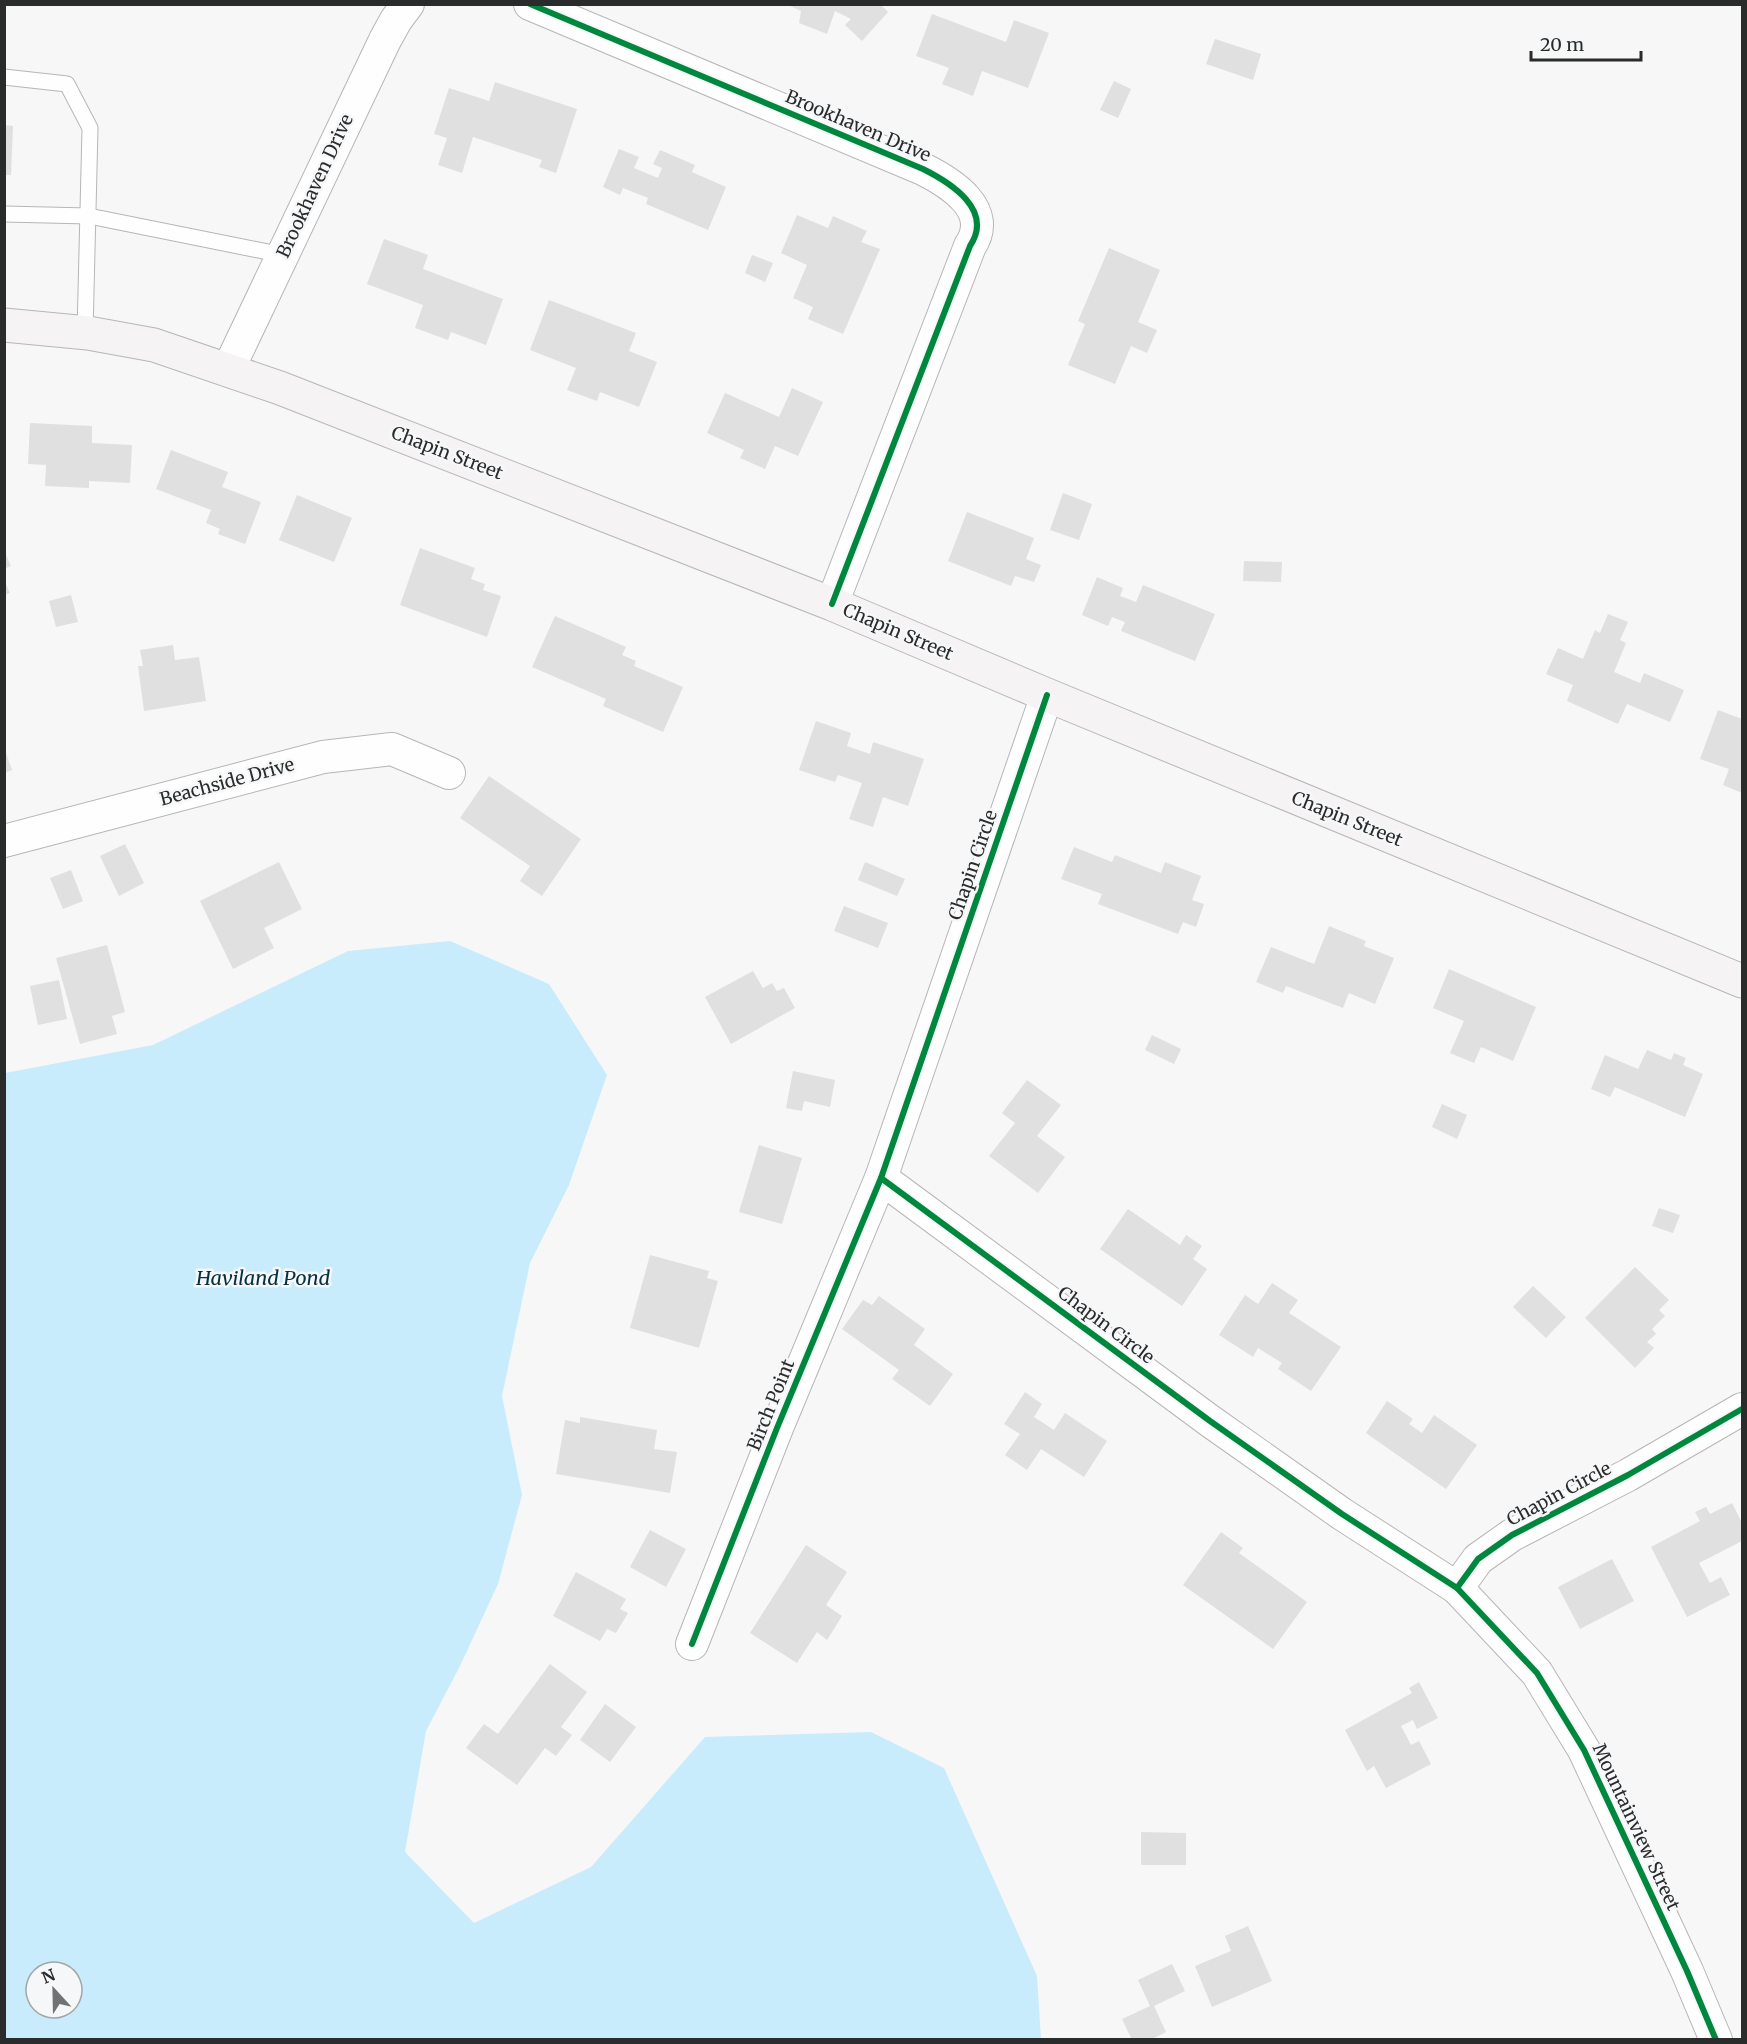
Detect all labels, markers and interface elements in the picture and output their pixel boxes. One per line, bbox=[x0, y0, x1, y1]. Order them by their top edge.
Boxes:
scale bar bbox=[1531, 24, 1640, 62]
text: 20 m bbox=[1540, 33, 1584, 56]
street label: Brookhaven Drive bbox=[782, 85, 934, 167]
street label: Brookhaven Drive bbox=[271, 110, 358, 261]
street label: Chapin Street bbox=[388, 421, 506, 484]
street label: Chapin Street bbox=[840, 598, 957, 665]
street label: Beachside Drive bbox=[157, 753, 297, 811]
street label: Chapin Street bbox=[1288, 786, 1406, 851]
street label: Chapin Circle bbox=[943, 807, 1002, 923]
water label: Haviland Pond bbox=[195, 1265, 330, 1290]
street label: Chapin Circle bbox=[1053, 1281, 1159, 1368]
street label: Birch Point bbox=[742, 1356, 799, 1454]
street label: Chapin Circle bbox=[1503, 1456, 1615, 1531]
street label: Mountainview Street bbox=[1588, 1740, 1685, 1914]
north arrow bbox=[24, 1960, 84, 2020]
text: N bbox=[39, 1964, 58, 1988]

